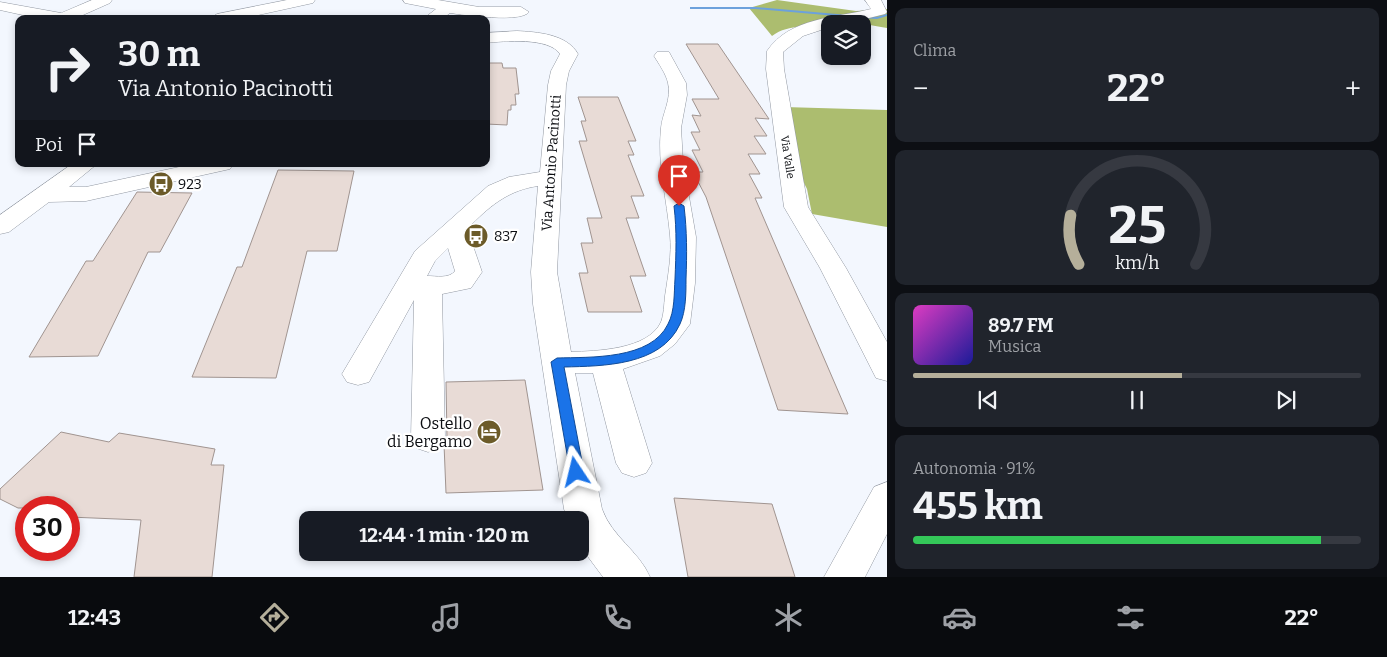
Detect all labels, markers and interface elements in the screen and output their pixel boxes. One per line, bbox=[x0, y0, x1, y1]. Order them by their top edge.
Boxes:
map controls bbox=[821, 15, 871, 65]
button: layers bbox=[821, 15, 871, 65]
text: 30 m bbox=[118, 33, 200, 75]
icon: right bbox=[35, 35, 100, 100]
text: Clima bbox=[913, 41, 956, 60]
text: 22° bbox=[1107, 65, 1166, 111]
text: − bbox=[913, 72, 928, 105]
text: + bbox=[1345, 72, 1361, 105]
text: Via Antonio Pacinotti bbox=[118, 75, 333, 102]
street label: Via Antonio Pacinotti bbox=[538, 94, 565, 232]
icon: arrive bbox=[73, 130, 101, 158]
text: Poi bbox=[35, 133, 63, 156]
street label: Via Valle bbox=[778, 135, 797, 180]
pin bbox=[658, 155, 700, 206]
icon: arrive bbox=[665, 162, 693, 190]
bus stop icon: 923 bbox=[148, 171, 174, 197]
place label: 923 bbox=[178, 176, 202, 193]
text: 25 bbox=[1108, 194, 1166, 257]
bus stop icon: 837 bbox=[463, 223, 489, 249]
place label: 837 bbox=[494, 228, 517, 245]
text: km/h bbox=[1115, 252, 1159, 274]
text: 89.7 FM bbox=[988, 314, 1054, 337]
text: Musica bbox=[988, 337, 1041, 356]
icon: previous bbox=[974, 386, 1002, 414]
icon: pause bbox=[1123, 386, 1151, 414]
icon: next bbox=[1272, 386, 1300, 414]
place label: Ostello di Bergamo bbox=[387, 414, 472, 451]
hotel icon: Ostello di Bergamo bbox=[476, 419, 502, 445]
position arrow bbox=[549, 445, 601, 497]
text: Autonomia · 91% bbox=[913, 459, 1036, 478]
text: 455 km bbox=[913, 483, 1043, 529]
speed limit sign: 30 bbox=[15, 496, 80, 561]
text: 12:44 · 1 min · 120 m bbox=[359, 524, 529, 547]
icon: directions bbox=[257, 600, 292, 635]
icon: music bbox=[429, 600, 464, 635]
icon: phone bbox=[600, 600, 635, 635]
icon: climate bbox=[771, 600, 806, 635]
icon: car bbox=[942, 600, 977, 635]
icon: filters bbox=[1113, 600, 1148, 635]
text: 12:43 bbox=[68, 604, 121, 631]
text: 22° bbox=[1284, 604, 1319, 631]

